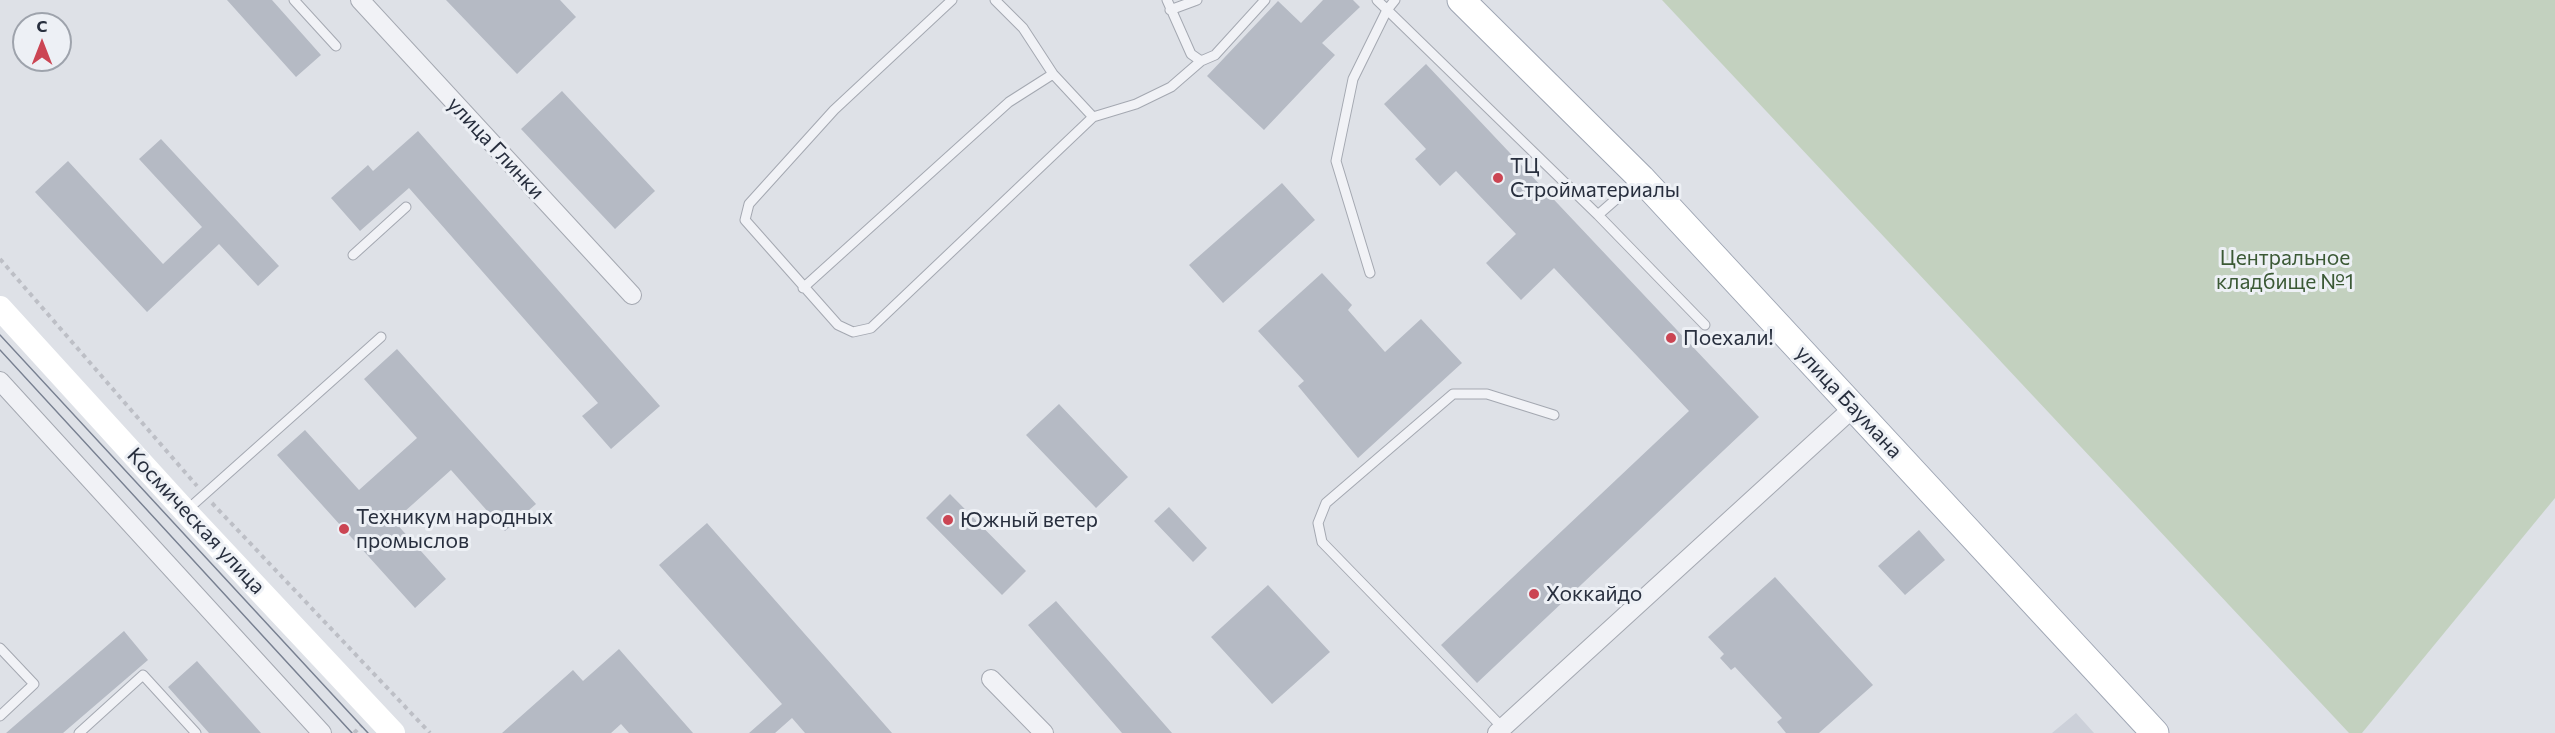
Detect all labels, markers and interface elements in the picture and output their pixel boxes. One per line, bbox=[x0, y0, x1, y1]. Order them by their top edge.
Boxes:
north arrow bbox=[12, 12, 72, 72]
text: С bbox=[37, 16, 47, 35]
street label: улица Глинки bbox=[442, 92, 550, 204]
place label: ТЦ Стройматериалы bbox=[1510, 153, 1680, 203]
marker: ТЦ Стройматериалы bbox=[1491, 171, 1505, 185]
park label: Центральное кладбище №1 bbox=[2216, 245, 2354, 295]
place label: Поехали! bbox=[1683, 325, 1773, 351]
marker: Поехали! bbox=[1664, 331, 1678, 345]
street label: улица Баумана bbox=[1790, 340, 1908, 464]
street label: Космическая улица bbox=[122, 443, 270, 599]
place label: Техникум народных промыслов bbox=[356, 504, 553, 554]
place label: Южный ветер bbox=[960, 507, 1098, 533]
marker: Южный ветер bbox=[941, 513, 955, 527]
marker: Техникум народных промыслов bbox=[337, 522, 351, 536]
place label: Хоккайдо bbox=[1546, 581, 1642, 607]
marker: Хоккайдо bbox=[1527, 587, 1541, 601]

